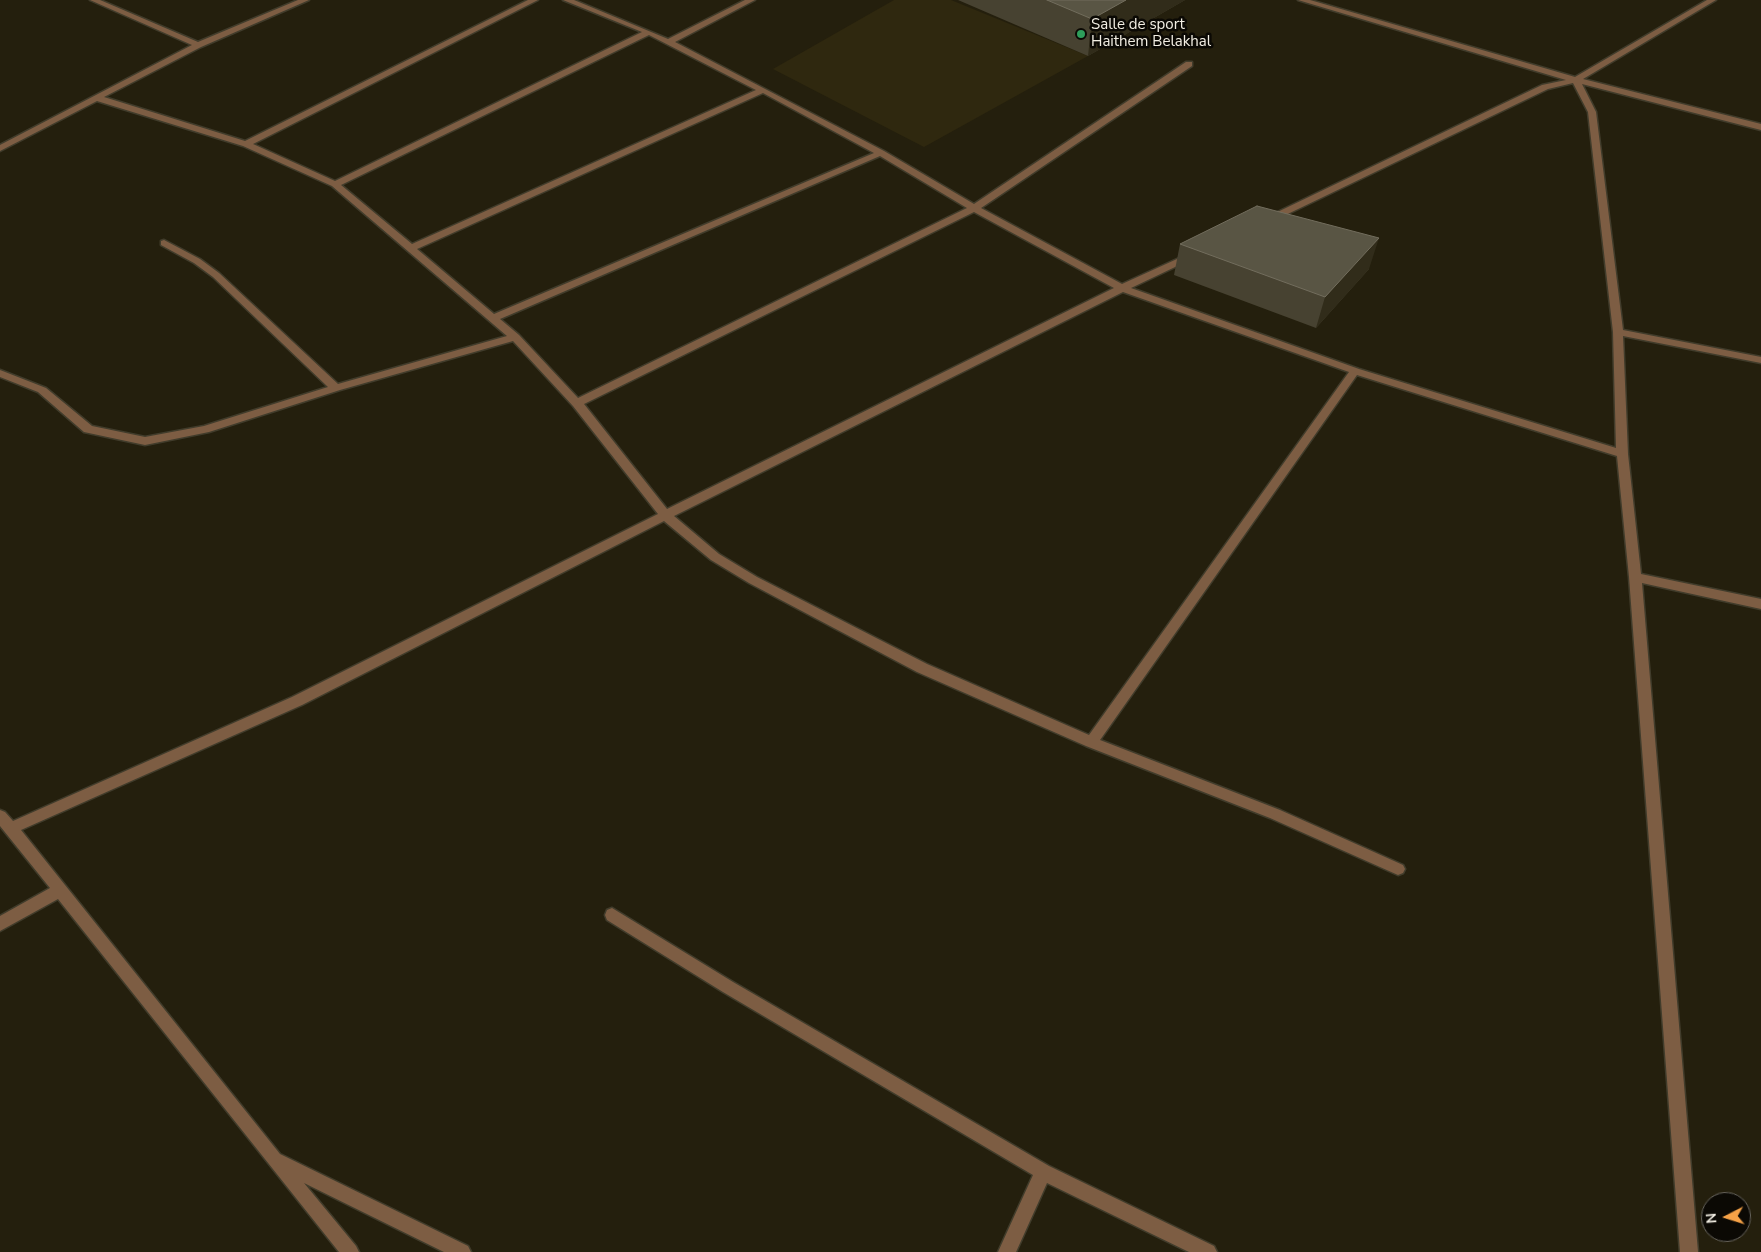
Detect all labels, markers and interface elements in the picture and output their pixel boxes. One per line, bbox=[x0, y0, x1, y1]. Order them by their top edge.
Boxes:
place label: Salle de sport Haithem Belakhal bbox=[1091, 16, 1211, 51]
marker: Salle de sport Haithem Belakhal bbox=[1075, 28, 1087, 40]
north arrow bbox=[1701, 1192, 1751, 1242]
text: N bbox=[1702, 1212, 1721, 1224]

